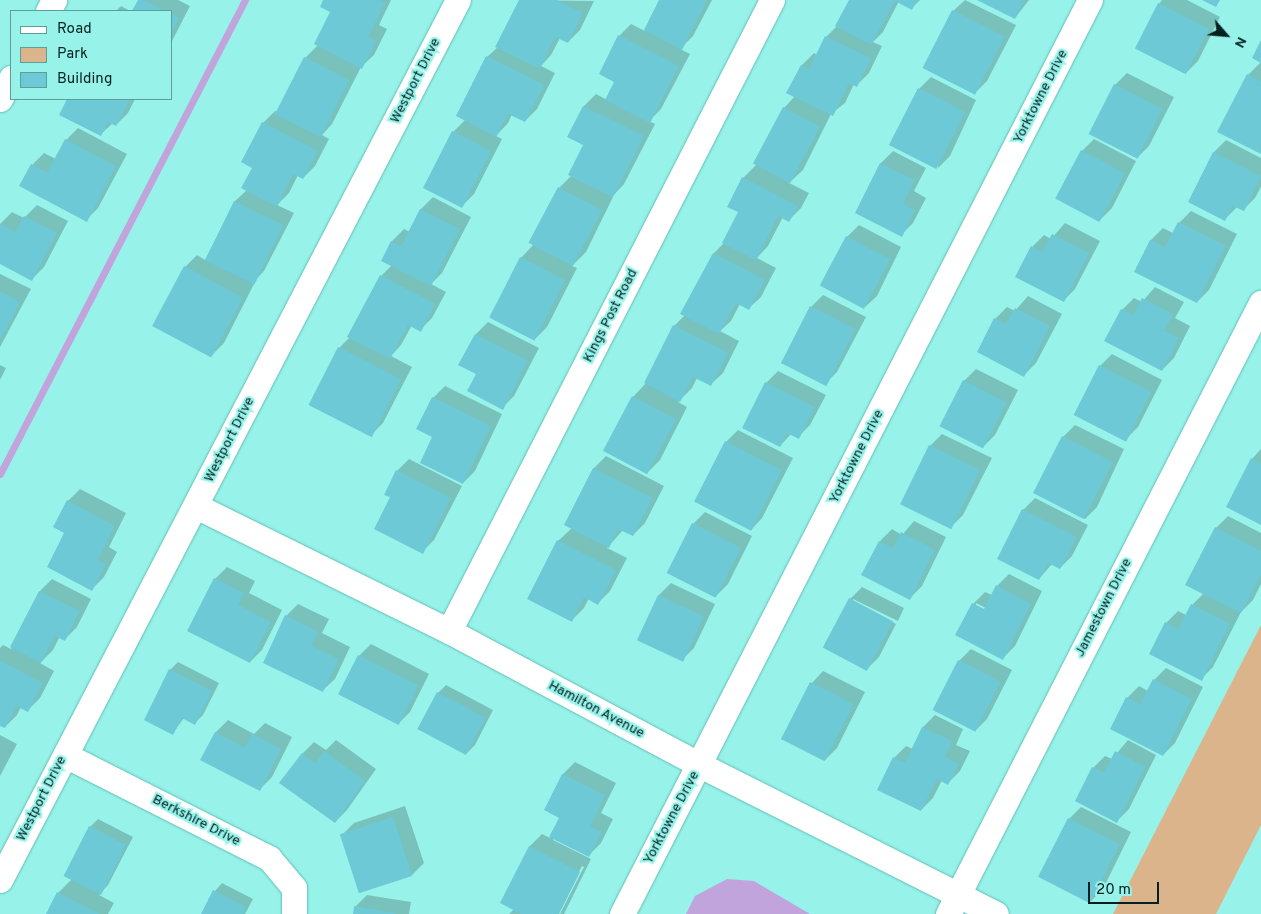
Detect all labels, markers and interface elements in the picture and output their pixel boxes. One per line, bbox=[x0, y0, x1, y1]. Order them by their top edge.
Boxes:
legend bbox=[10, 10, 172, 100]
north arrow bbox=[1201, 10, 1251, 60]
text: Road bbox=[57, 20, 92, 39]
text: N bbox=[1230, 34, 1250, 50]
street label: Westport Drive bbox=[387, 36, 445, 126]
text: Park bbox=[57, 45, 88, 64]
street label: Yorktowne Drive bbox=[1010, 47, 1072, 147]
text: Building bbox=[57, 70, 112, 89]
street label: Kings Post Road bbox=[580, 266, 642, 366]
street label: Westport Drive bbox=[201, 395, 259, 485]
street label: Yorktowne Drive bbox=[826, 407, 888, 507]
street label: Jamestown Drive bbox=[1072, 556, 1136, 660]
street label: Hamilton Avenue bbox=[545, 677, 647, 743]
street label: Westport Drive bbox=[13, 754, 71, 844]
street label: Yorktowne Drive bbox=[640, 769, 704, 867]
street label: Berkshire Drive bbox=[149, 792, 243, 850]
scale bar bbox=[1091, 872, 1162, 904]
text: 20 m bbox=[1096, 881, 1131, 900]

